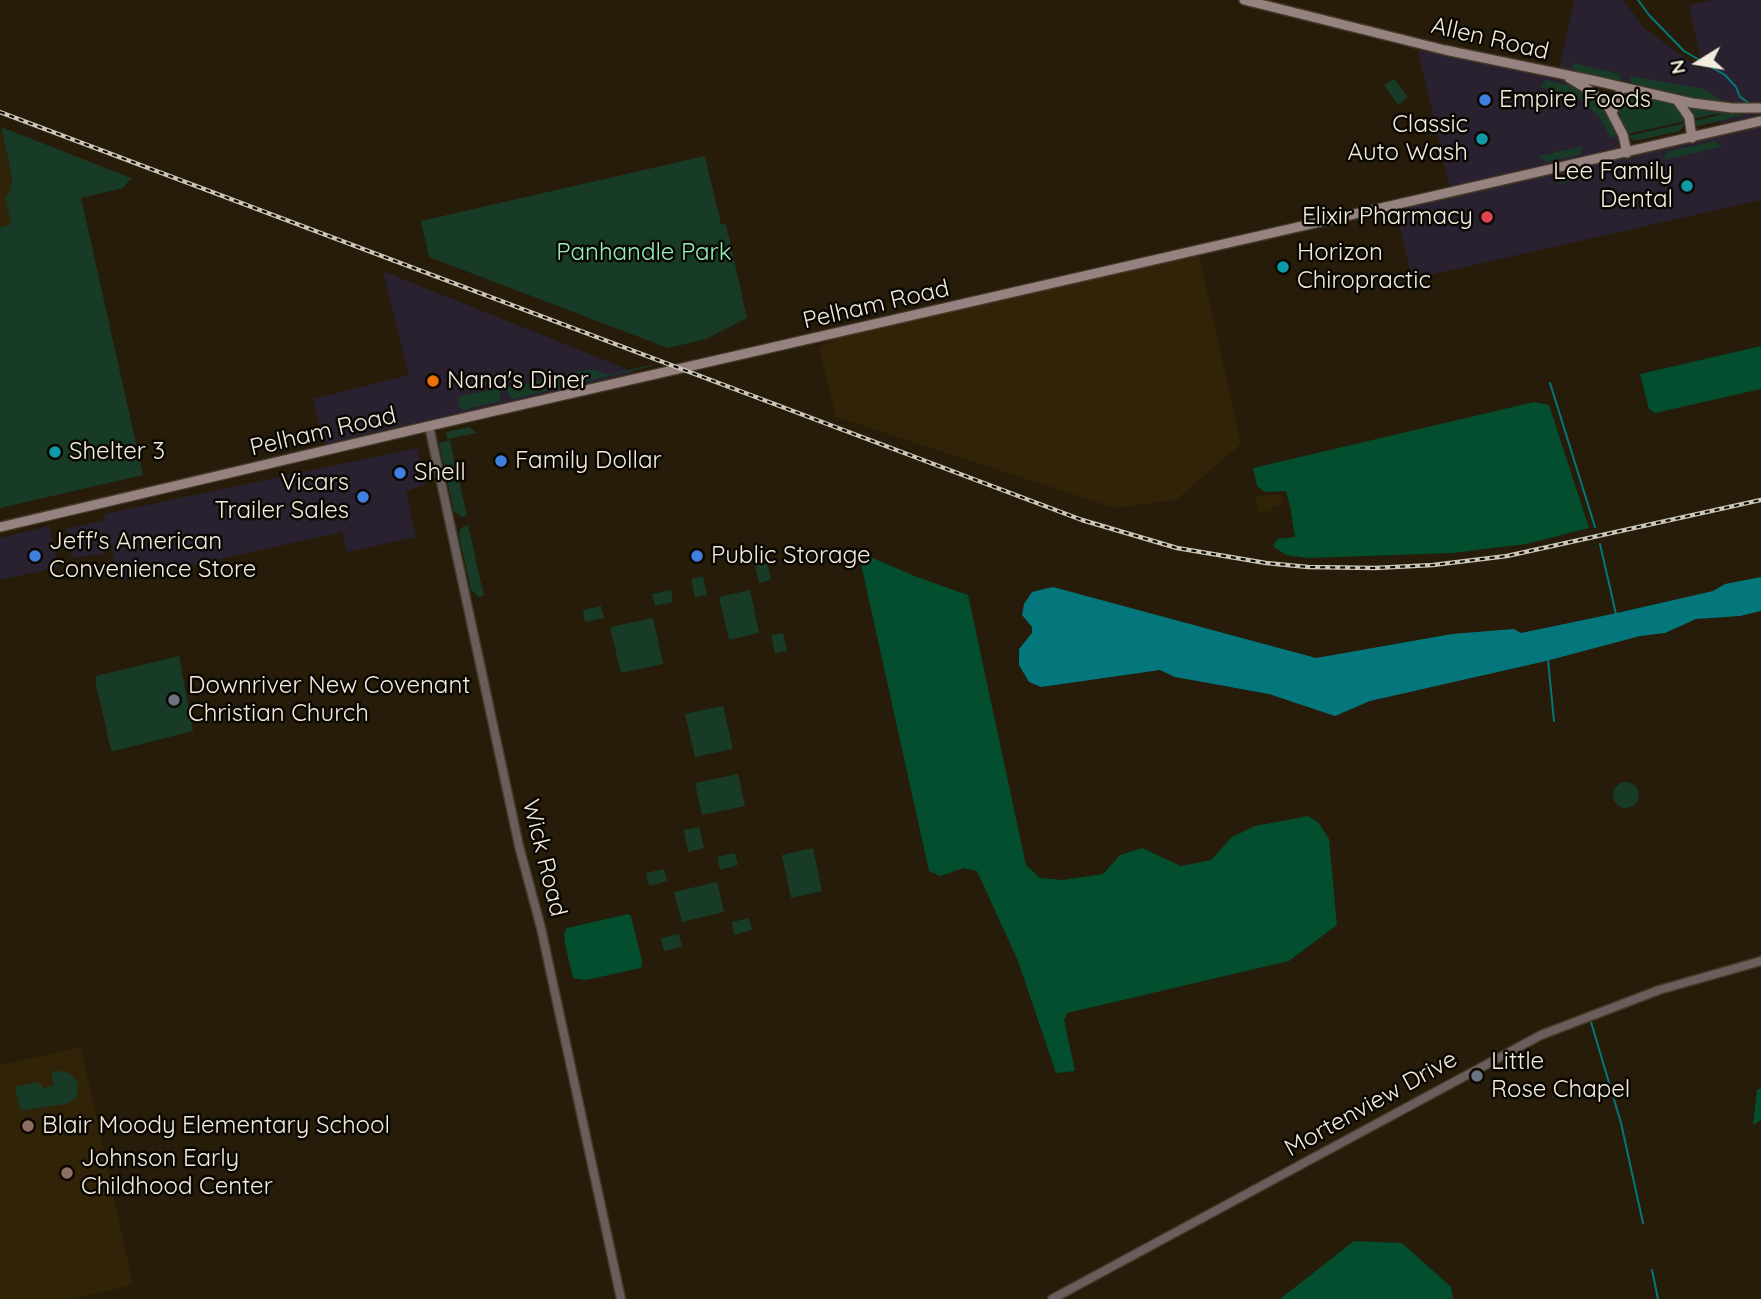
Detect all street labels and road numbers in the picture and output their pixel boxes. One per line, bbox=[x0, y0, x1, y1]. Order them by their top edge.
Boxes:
street label: Allen Road bbox=[1428, 11, 1552, 67]
street label: Pelham Road bbox=[800, 274, 952, 336]
street label: Pelham Road bbox=[247, 401, 399, 463]
street label: Wick Road bbox=[516, 796, 572, 920]
street label: Mortenview Drive bbox=[1280, 1045, 1462, 1163]

